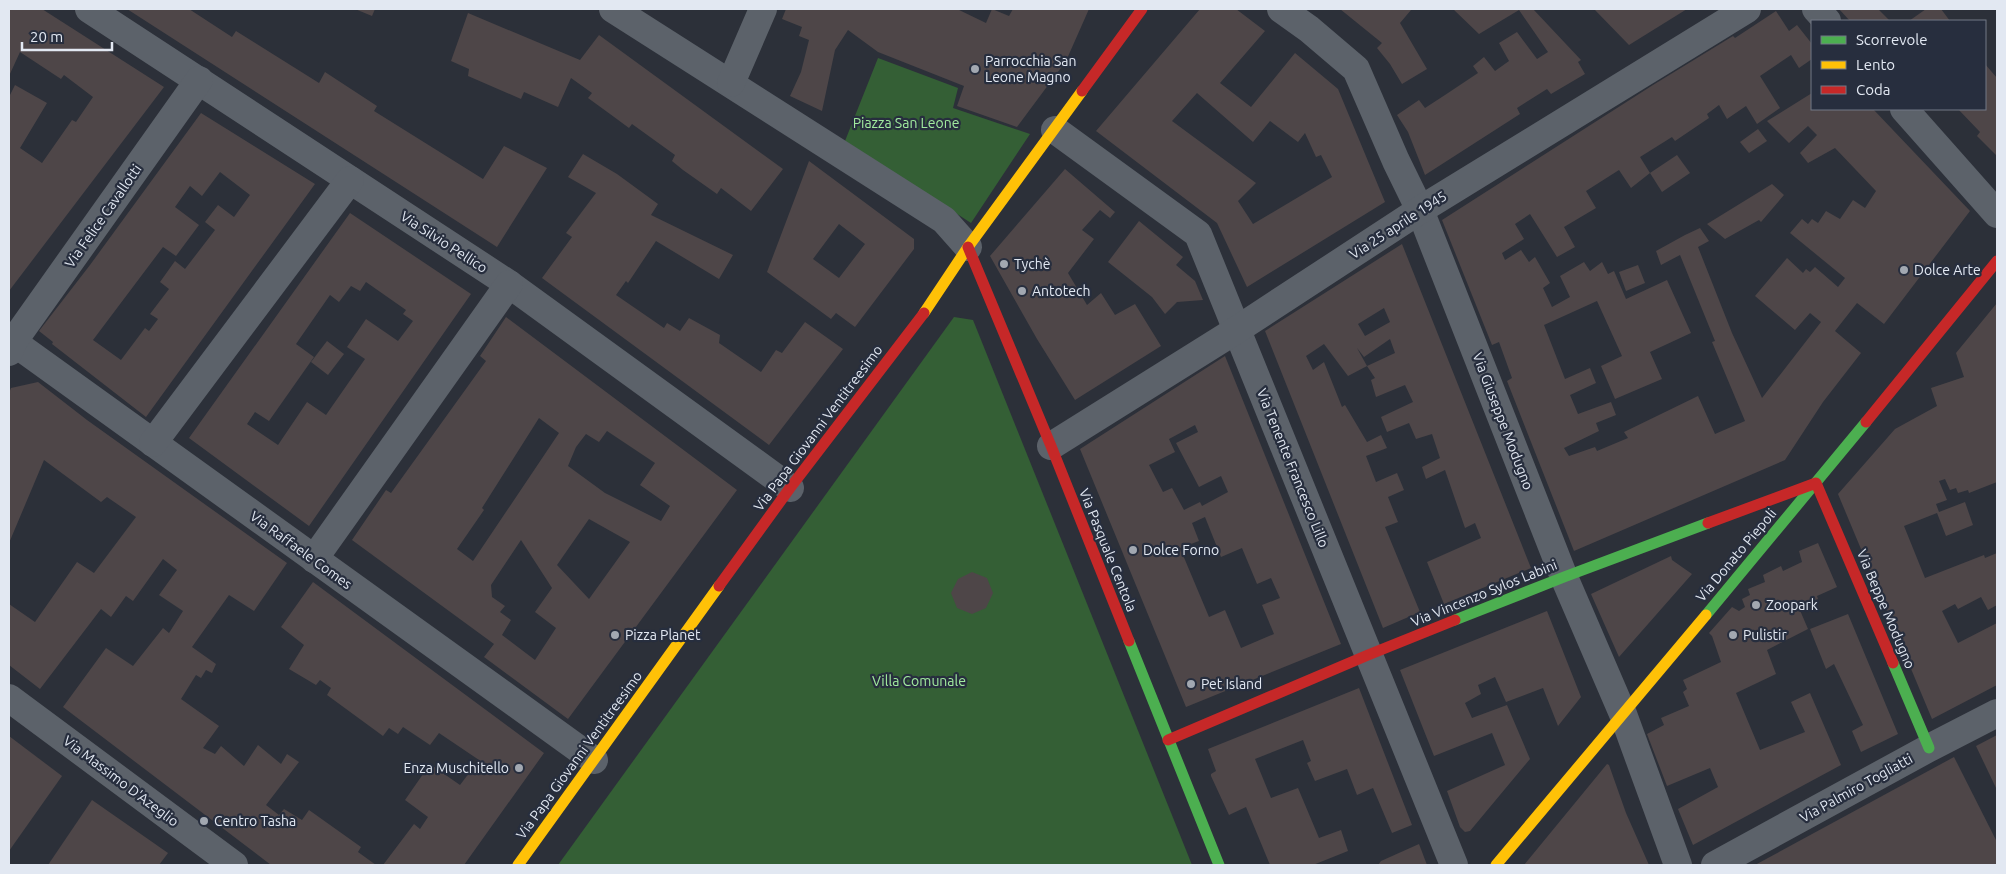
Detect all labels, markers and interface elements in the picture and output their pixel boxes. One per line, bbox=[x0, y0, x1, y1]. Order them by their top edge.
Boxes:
scale bar bbox=[22, 20, 112, 52]
legend bbox=[1811, 20, 1986, 110]
text: 20 m bbox=[30, 28, 63, 45]
text: Scorrevole bbox=[1856, 31, 1927, 48]
place label: Parrocchia San Leone Magno bbox=[985, 53, 1077, 85]
text: Lento bbox=[1856, 56, 1895, 73]
marker: Parrocchia San Leone Magno bbox=[969, 63, 981, 75]
text: Coda bbox=[1856, 81, 1890, 98]
park label: Piazza San Leone bbox=[853, 115, 959, 131]
street label: Via Felice Cavallotti bbox=[61, 161, 145, 271]
street label: Via 25 aprile 1945 bbox=[1347, 188, 1449, 262]
street label: Via Silvio Pellico bbox=[398, 208, 490, 276]
place label: Tychè bbox=[1014, 256, 1050, 272]
marker: Tychè bbox=[998, 258, 1010, 270]
place label: Dolce Arte bbox=[1914, 262, 1981, 278]
marker: Dolce Arte bbox=[1898, 264, 1910, 276]
place label: Antotech bbox=[1032, 283, 1090, 299]
marker: Antotech bbox=[1016, 285, 1028, 297]
street label: Via Papa Giovanni Ventitreesimo bbox=[750, 342, 886, 514]
street label: Via Giuseppe Modugno bbox=[1469, 350, 1537, 492]
street label: Via Tenente Francesco Lillo bbox=[1254, 386, 1332, 550]
street label: Via Pasquale Centola bbox=[1076, 486, 1140, 614]
street label: Via Donato Piepoli bbox=[1693, 505, 1779, 605]
street label: Via Raffaele Comes bbox=[247, 508, 355, 592]
place label: Dolce Forno bbox=[1143, 542, 1219, 558]
marker: Dolce Forno bbox=[1127, 544, 1139, 556]
street label: Via Beppe Modugno bbox=[1854, 547, 1918, 671]
street label: Via Vincenzo Sylos Labini bbox=[1409, 556, 1559, 630]
place label: Zoopark bbox=[1766, 597, 1818, 613]
marker: Zoopark bbox=[1750, 599, 1762, 611]
place label: Pizza Planet bbox=[625, 627, 701, 643]
place label: Pulistir bbox=[1743, 627, 1787, 643]
marker: Pizza Planet bbox=[609, 629, 621, 641]
marker: Pulistir bbox=[1727, 629, 1739, 641]
street label: Via Papa Giovanni Ventitreesimo bbox=[513, 668, 645, 842]
park label: Villa Comunale bbox=[872, 673, 966, 689]
place label: Pet Island bbox=[1201, 676, 1262, 692]
marker: Pet Island bbox=[1185, 678, 1197, 690]
street label: Via Massimo D'Azeglio bbox=[60, 732, 182, 830]
street label: Via Palmiro Togliatti bbox=[1797, 750, 1915, 826]
place label: Enza Muschitello bbox=[403, 760, 509, 776]
marker: Enza Muschitello bbox=[513, 762, 525, 774]
place label: Centro Tasha bbox=[214, 813, 296, 829]
marker: Centro Tasha bbox=[198, 815, 210, 827]

